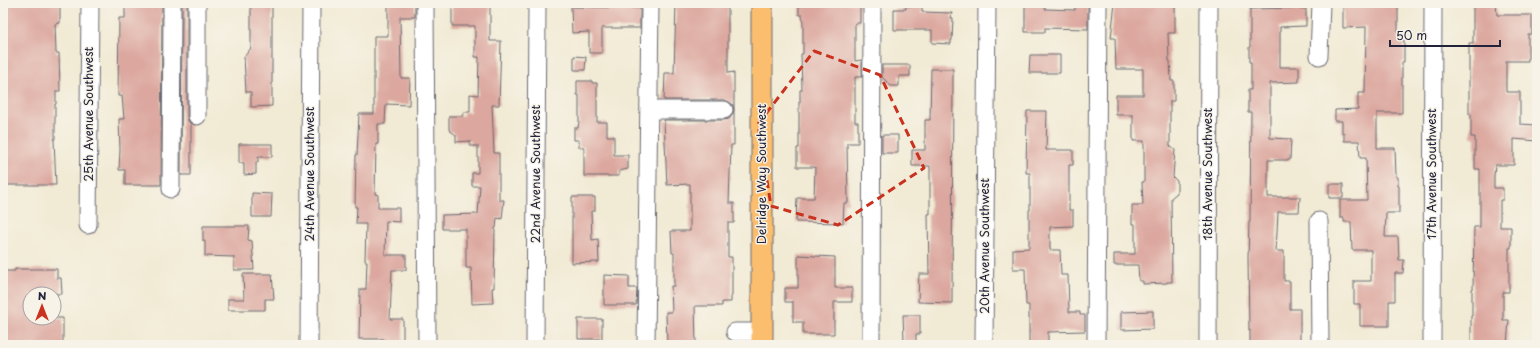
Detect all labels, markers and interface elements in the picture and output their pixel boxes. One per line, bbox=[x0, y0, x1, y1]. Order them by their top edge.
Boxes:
scale bar bbox=[1390, 22, 1500, 48]
text: 50 m bbox=[1396, 26, 1427, 44]
street label: 25th Avenue Southwest bbox=[79, 46, 97, 181]
street label: Delridge Way Southwest bbox=[752, 103, 770, 244]
street label: 22nd Avenue Southwest bbox=[526, 104, 544, 243]
street label: 24th Avenue Southwest bbox=[300, 106, 318, 242]
street label: 18th Avenue Southwest bbox=[1198, 107, 1216, 240]
street label: 17th Avenue Southwest bbox=[1422, 108, 1440, 240]
street label: 20th Avenue Southwest bbox=[975, 178, 993, 314]
north arrow bbox=[22, 286, 62, 326]
text: N bbox=[38, 287, 47, 304]

